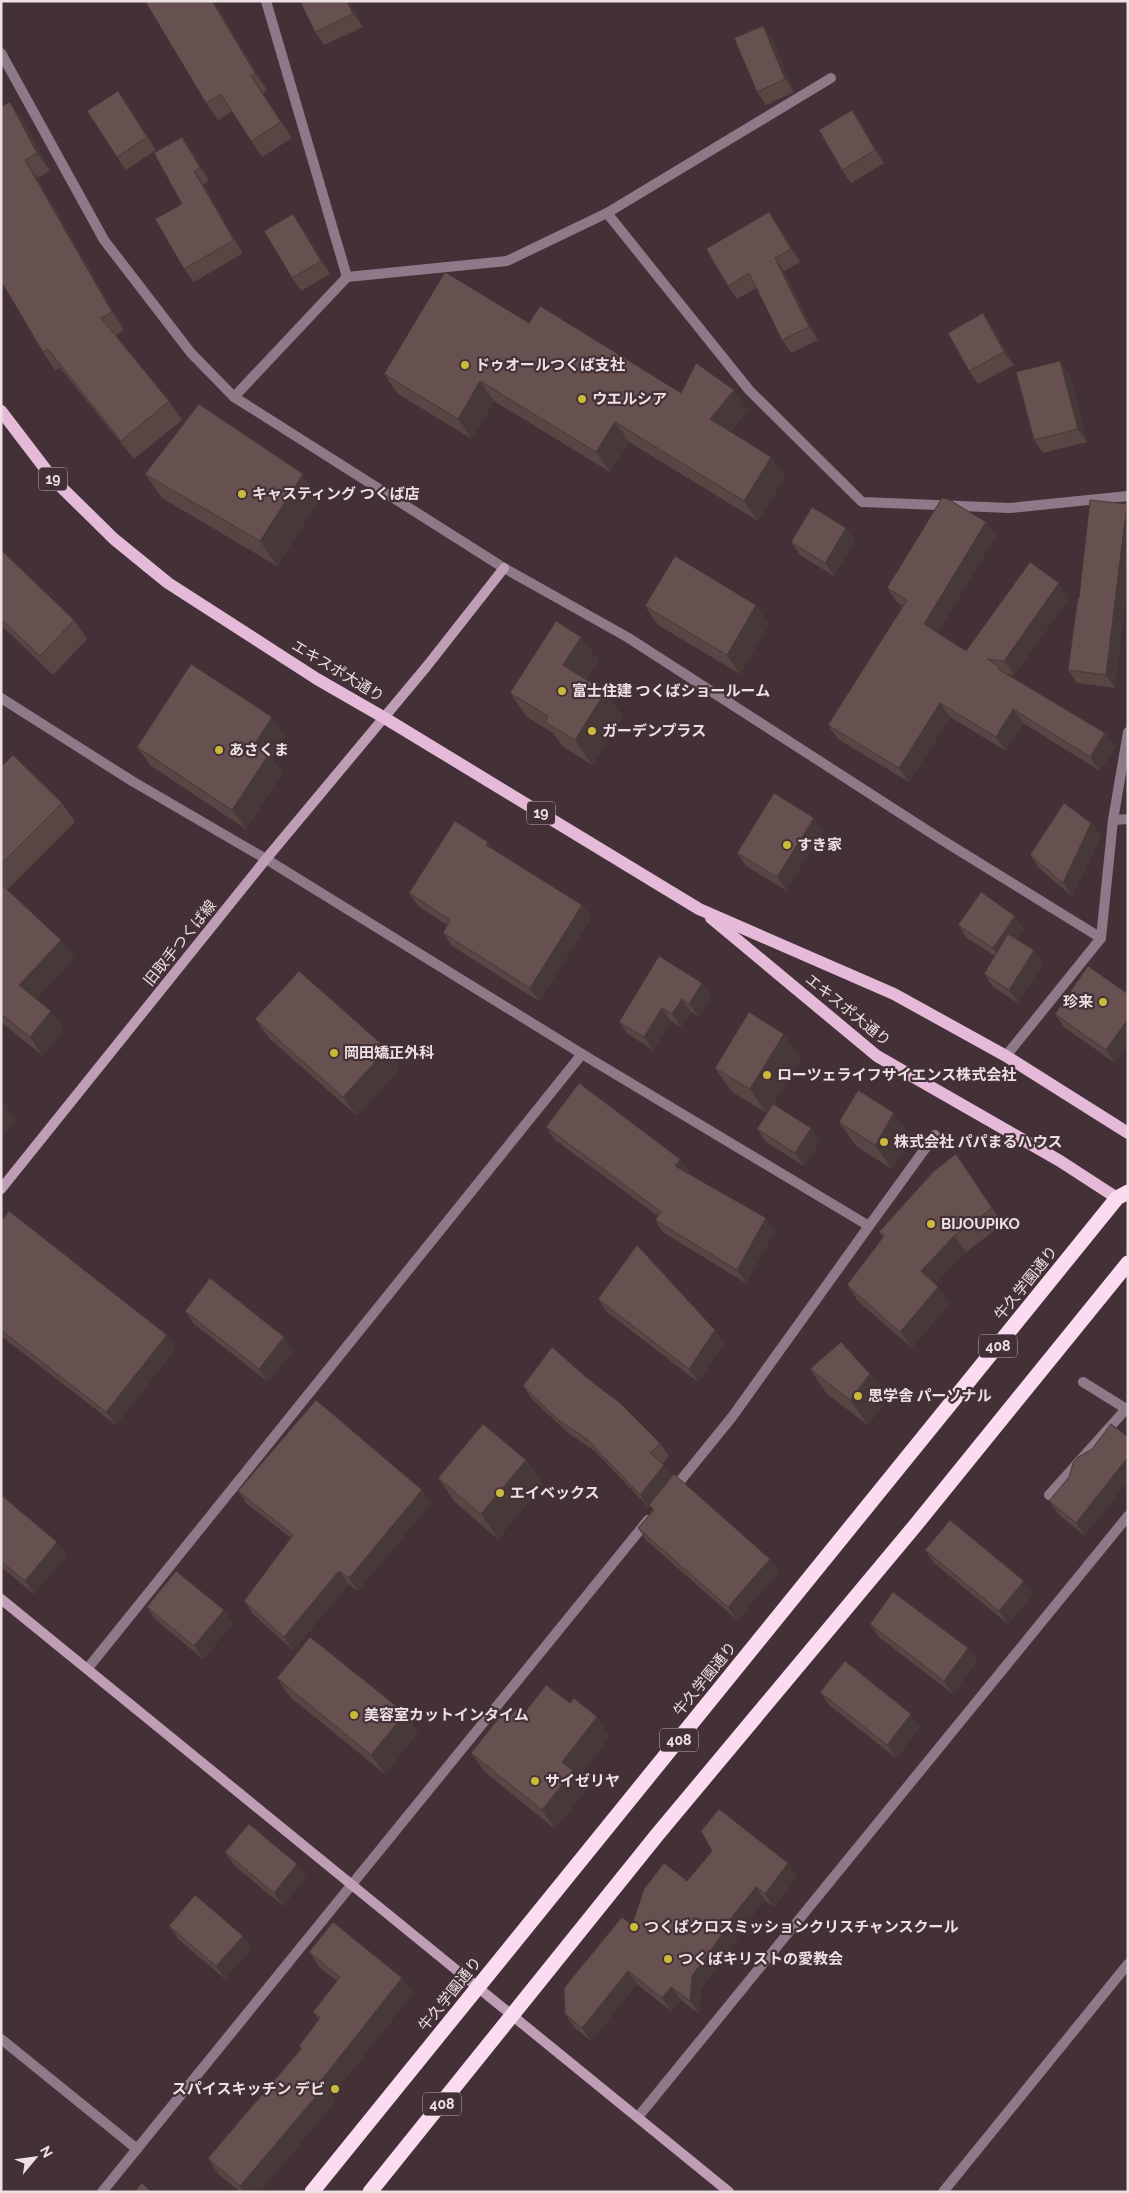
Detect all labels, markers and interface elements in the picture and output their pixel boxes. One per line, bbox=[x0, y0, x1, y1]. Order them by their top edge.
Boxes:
place label: ドゥオールつくば支社 bbox=[475, 356, 625, 374]
marker: ドゥオールつくば支社 bbox=[459, 359, 471, 371]
place label: ウエルシア bbox=[592, 390, 667, 408]
marker: ウエルシア bbox=[576, 393, 588, 405]
road number: 19 bbox=[39, 468, 67, 490]
place label: キャスティング つくば店 bbox=[252, 485, 420, 503]
marker: キャスティング つくば店 bbox=[236, 488, 248, 500]
street label: エキスポ大通り bbox=[289, 636, 387, 706]
place label: 富士住建 つくばショールーム bbox=[572, 682, 770, 700]
marker: 富士住建 つくばショールーム bbox=[556, 685, 568, 697]
place label: ガーデンプラス bbox=[602, 722, 706, 740]
marker: ガーデンプラス bbox=[586, 725, 598, 737]
place label: あさくま bbox=[229, 741, 289, 759]
marker: あさくま bbox=[213, 744, 225, 756]
road number: 19 bbox=[527, 801, 555, 824]
place label: すき家 bbox=[797, 836, 842, 854]
marker: すき家 bbox=[781, 839, 793, 851]
street label: 旧取手つくば線 bbox=[140, 897, 220, 989]
street label: エキスポ大通り bbox=[802, 970, 894, 1050]
place label: 珍来 bbox=[1063, 993, 1093, 1011]
marker: 珍来 bbox=[1097, 996, 1109, 1008]
place label: 岡田矯正外科 bbox=[344, 1044, 434, 1062]
marker: 岡田矯正外科 bbox=[328, 1047, 340, 1059]
place label: ローツェライフサイエンス株式会社 bbox=[777, 1066, 1016, 1084]
marker: ローツェライフサイエンス株式会社 bbox=[761, 1069, 773, 1081]
place label: 株式会社 パパまるハウス bbox=[894, 1133, 1063, 1151]
marker: 株式会社 パパまるハウス bbox=[878, 1136, 890, 1148]
place label: BIJOUPIKO bbox=[941, 1215, 1020, 1233]
marker: BIJOUPIKO bbox=[925, 1218, 937, 1230]
street label: 牛久学園通り bbox=[991, 1242, 1061, 1324]
road number: 408 bbox=[979, 1334, 1017, 1358]
place label: 思学舎 パーソナル bbox=[868, 1387, 992, 1405]
marker: 思学舎 パーソナル bbox=[852, 1390, 864, 1402]
place label: エイベックス bbox=[510, 1484, 600, 1502]
marker: エイベックス bbox=[494, 1487, 506, 1499]
street label: 牛久学園通り bbox=[670, 1638, 740, 1720]
place label: 美容室カットインタイム bbox=[364, 1706, 529, 1724]
marker: 美容室カットインタイム bbox=[348, 1709, 360, 1721]
road number: 408 bbox=[660, 1728, 698, 1752]
place label: サイゼリヤ bbox=[545, 1772, 620, 1790]
marker: サイゼリヤ bbox=[529, 1775, 541, 1787]
place label: つくばクロスミッションクリスチャンスクール bbox=[644, 1918, 959, 1936]
marker: つくばクロスミッションクリスチャンスクール bbox=[628, 1921, 640, 1933]
place label: つくばキリストの愛教会 bbox=[678, 1950, 843, 1968]
street label: 牛久学園通り bbox=[415, 1953, 485, 2035]
marker: つくばキリストの愛教会 bbox=[662, 1953, 674, 1965]
place label: スパイスキッチン デビ bbox=[172, 2080, 325, 2098]
marker: スパイスキッチン デビ bbox=[329, 2083, 341, 2095]
road number: 408 bbox=[423, 2092, 461, 2116]
north arrow bbox=[10, 2133, 60, 2183]
text: N bbox=[37, 2143, 56, 2160]

